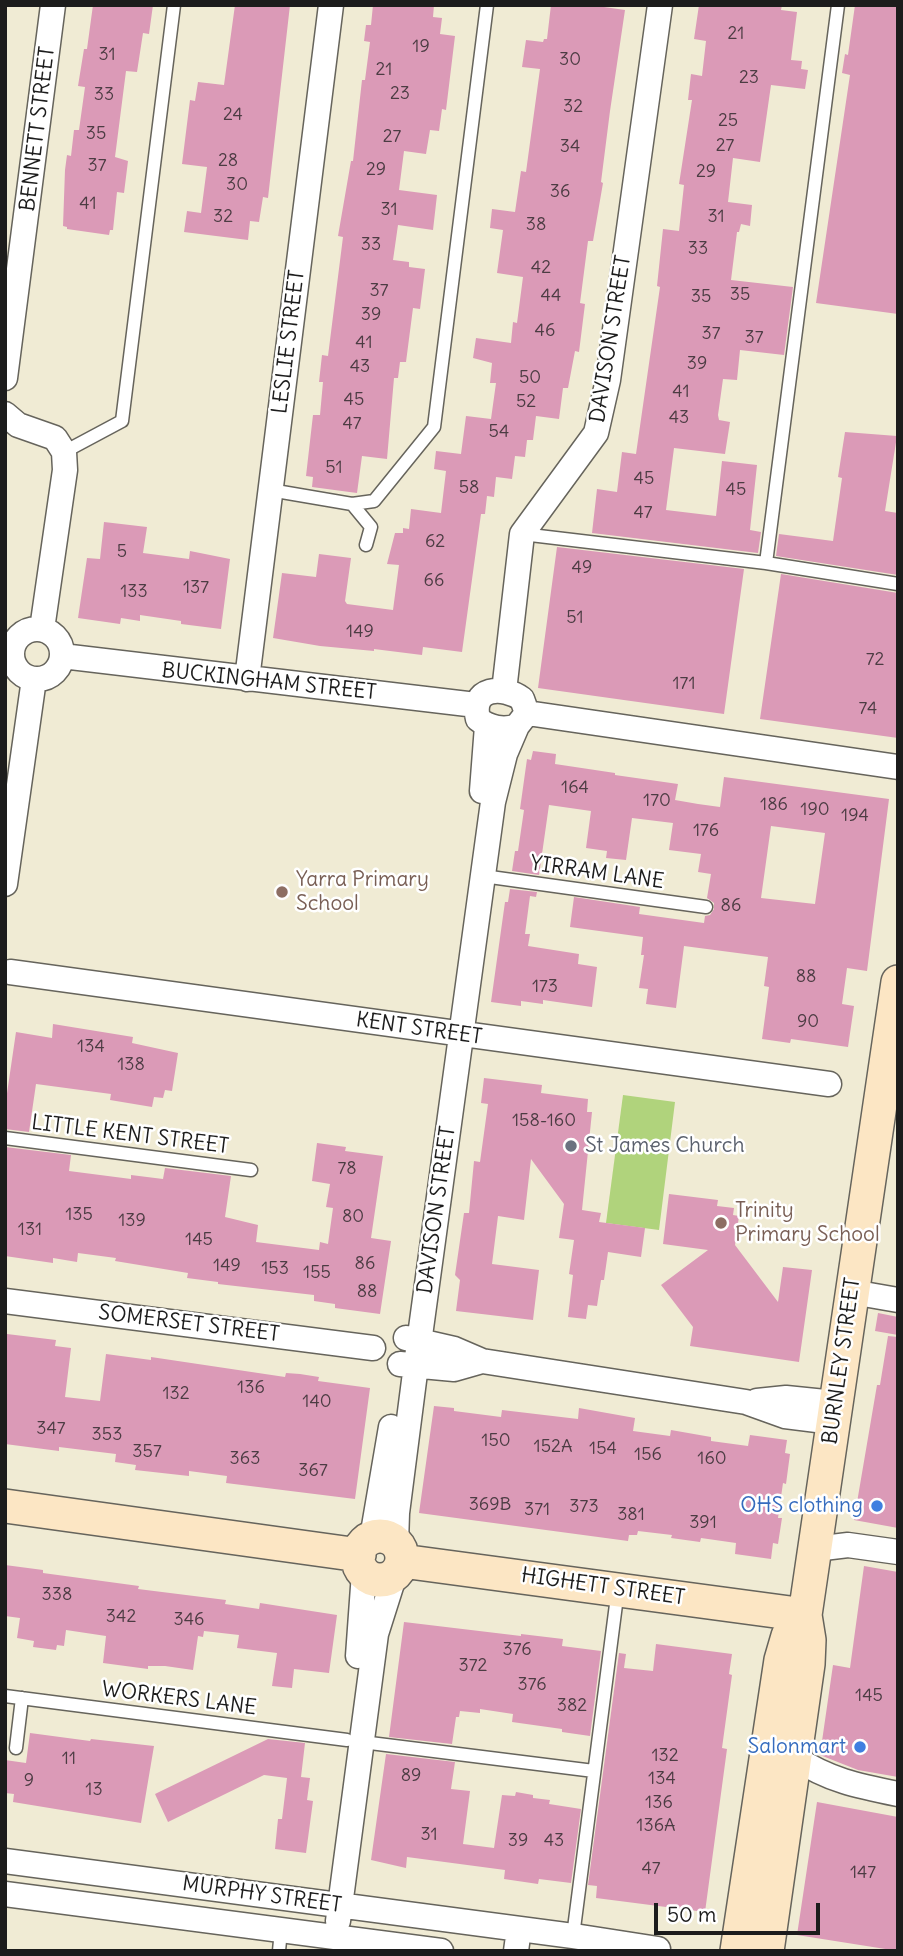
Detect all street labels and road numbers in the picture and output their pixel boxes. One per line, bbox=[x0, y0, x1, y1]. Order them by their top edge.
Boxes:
street label: BENNETT STREET bbox=[15, 45, 61, 213]
street label: DAVISON STREET bbox=[585, 254, 637, 424]
street label: LESLIE STREET bbox=[268, 269, 310, 415]
street label: BUCKINGHAM STREET bbox=[160, 658, 378, 706]
street label: YIRRAM LANE bbox=[529, 851, 665, 895]
street label: KENT STREET bbox=[354, 1008, 484, 1050]
street label: LITTLE KENT STREET bbox=[30, 1110, 230, 1160]
street label: DAVISON STREET bbox=[413, 1125, 461, 1295]
street label: BURNLEY STREET bbox=[818, 1276, 866, 1446]
street label: SOMERSET STREET bbox=[97, 1300, 281, 1348]
street label: HIGHETT STREET bbox=[520, 1563, 686, 1611]
street label: WORKERS LANE bbox=[100, 1677, 258, 1721]
street label: MURPHY STREET bbox=[181, 1871, 343, 1919]

